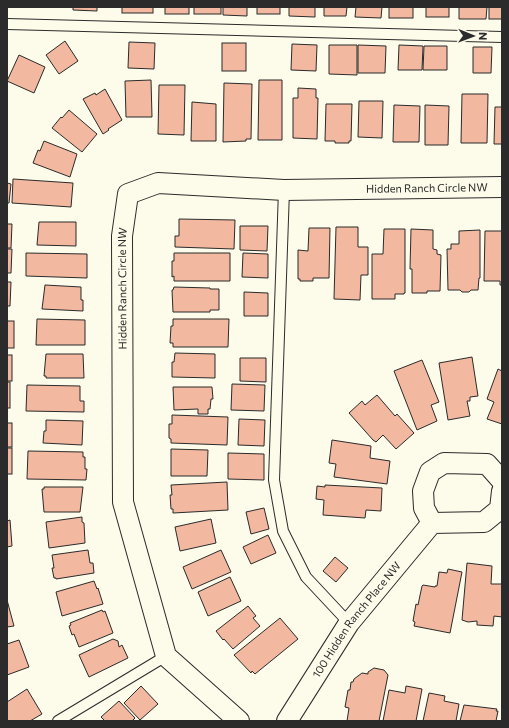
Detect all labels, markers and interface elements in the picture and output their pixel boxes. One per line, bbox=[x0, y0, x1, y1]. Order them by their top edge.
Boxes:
north arrow bbox=[453, 16, 493, 56]
text: N bbox=[477, 32, 490, 40]
street label: Hidden Ranch Circle NW bbox=[366, 180, 488, 195]
street label: Hidden Ranch Circle NW bbox=[115, 227, 129, 349]
street label: 100 Hidden Ranch Place NW bbox=[309, 559, 403, 680]

